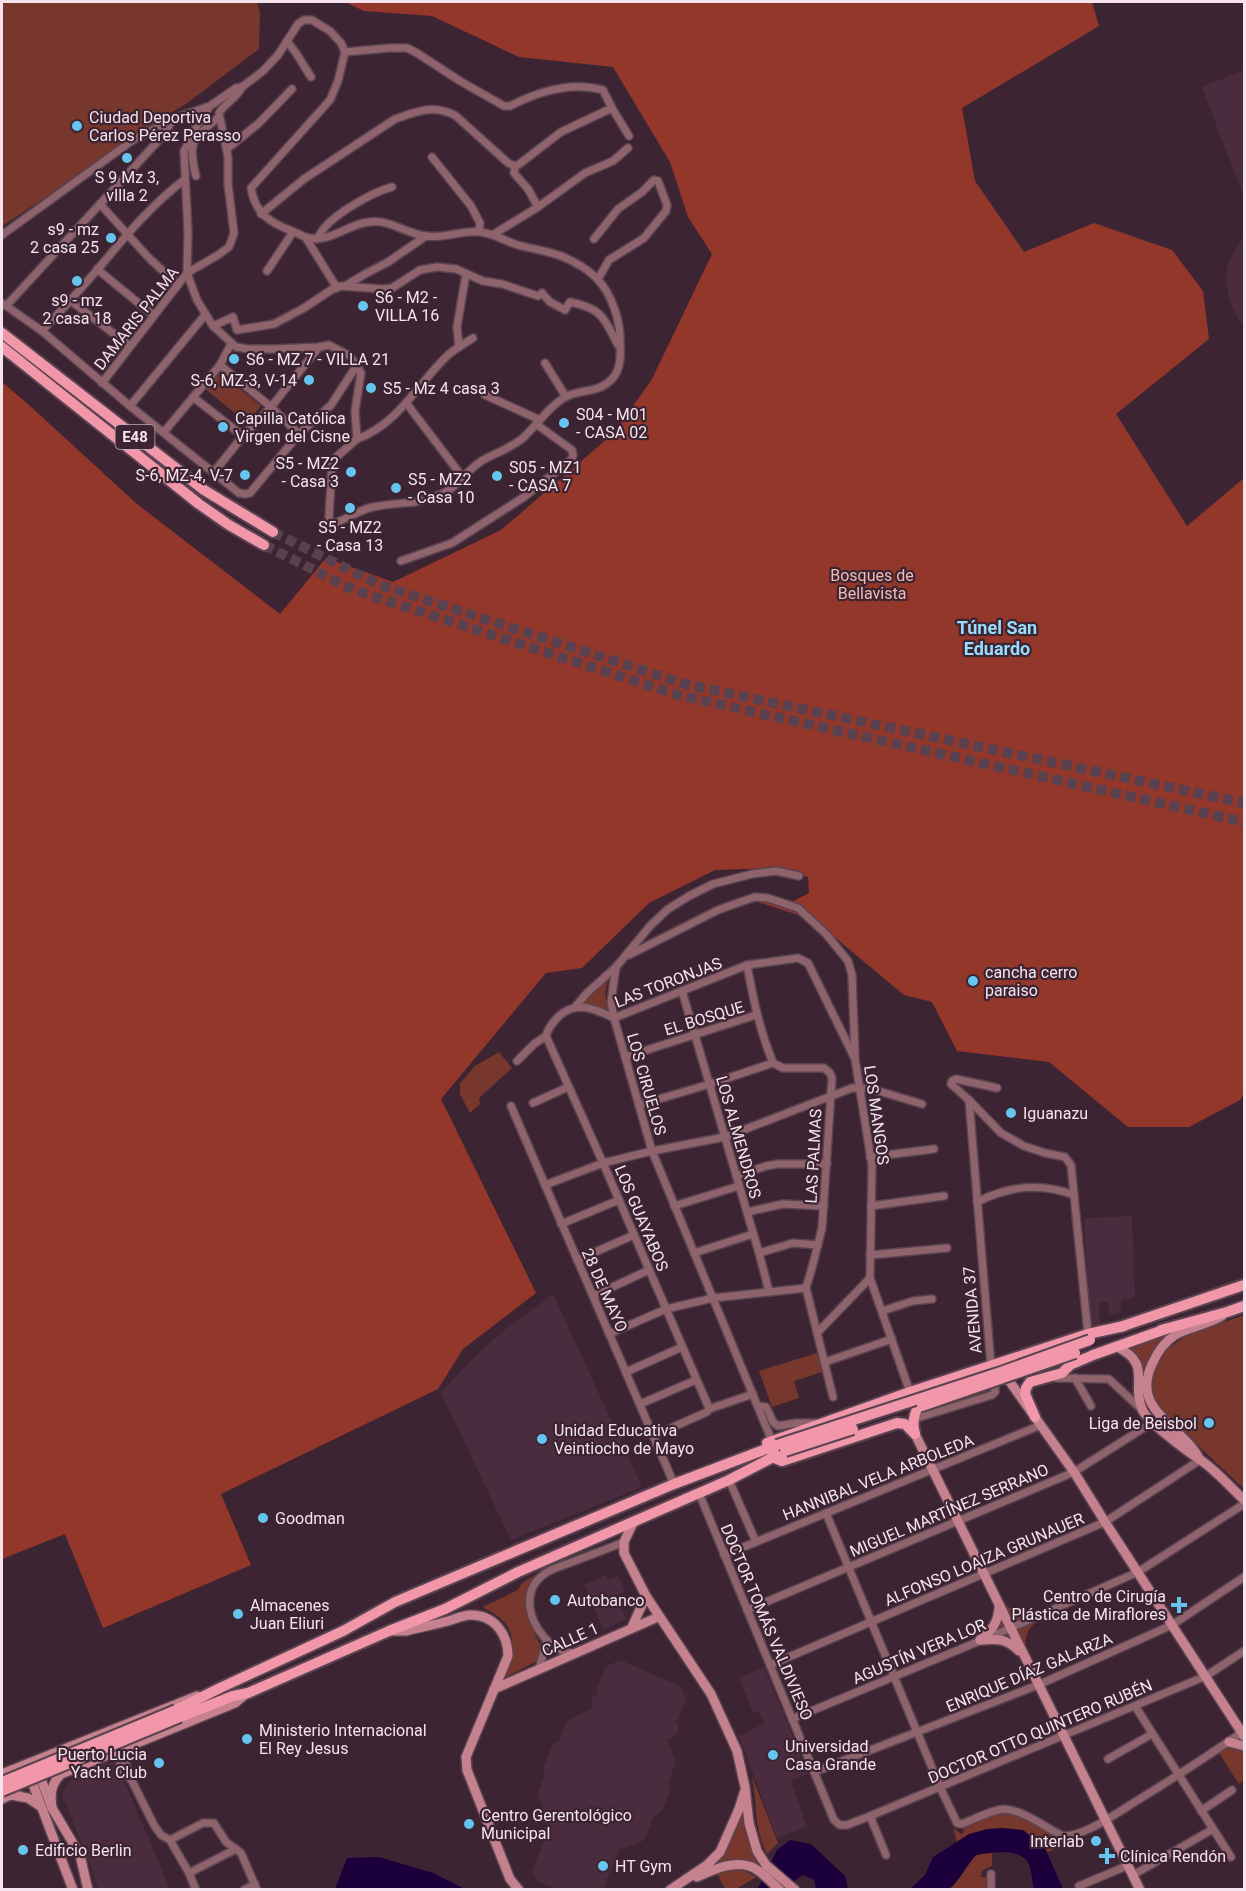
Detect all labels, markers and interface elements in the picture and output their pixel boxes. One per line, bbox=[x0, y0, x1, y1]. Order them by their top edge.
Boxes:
place label: Ciudad Deportiva Carlos Pérez Perasso bbox=[89, 108, 241, 145]
marker: Ciudad Deportiva Carlos Pérez Perasso bbox=[70, 119, 84, 133]
marker: S 9 Mz 3, vIlla 2 bbox=[120, 151, 134, 165]
place label: S 9 Mz 3, vIlla 2 bbox=[95, 168, 159, 205]
place label: s9 - mz 2 casa 25 bbox=[30, 220, 99, 257]
marker: s9 - mz 2 casa 25 bbox=[104, 231, 118, 245]
street label: DAMARIS PALMA bbox=[90, 263, 183, 374]
marker: s9 - mz 2 casa 18 bbox=[70, 274, 84, 288]
place label: S6 - M2 - VILLA 16 bbox=[375, 288, 439, 325]
place label: s9 - mz 2 casa 18 bbox=[43, 291, 111, 328]
marker: S6 - M2 - VILLA 16 bbox=[356, 299, 370, 313]
place label: S6 - MZ 7 - VILLA 21 bbox=[246, 350, 390, 369]
marker: S6 - MZ 7 - VILLA 21 bbox=[227, 352, 241, 366]
place label: S-6, MZ-3, V-14 bbox=[191, 371, 297, 390]
marker: S-6, MZ-3, V-14 bbox=[302, 373, 316, 387]
place label: S5 - Mz 4 casa 3 bbox=[383, 379, 500, 398]
marker: S5 - Mz 4 casa 3 bbox=[364, 381, 378, 395]
place label: S04 - M01 - CASA 02 bbox=[576, 405, 648, 442]
place label: Capilla Católica Virgen del Cisne bbox=[235, 409, 350, 446]
marker: S04 - M01 - CASA 02 bbox=[557, 416, 571, 430]
marker: Capilla Católica Virgen del Cisne bbox=[216, 420, 230, 434]
road number: E48 bbox=[116, 425, 154, 449]
place label: S5 - MZ2 - Casa 3 bbox=[276, 454, 339, 491]
place label: S05 - MZ1 - CASA 7 bbox=[509, 458, 581, 495]
marker: S5 - MZ2 - Casa 3 bbox=[344, 465, 358, 479]
place label: S-6, MZ-4, V-7 bbox=[136, 466, 233, 485]
marker: S-6, MZ-4, V-7 bbox=[238, 468, 252, 482]
marker: S05 - MZ1 - CASA 7 bbox=[490, 469, 504, 483]
place label: S5 - MZ2 - Casa 10 bbox=[408, 470, 474, 507]
marker: S5 - MZ2 - Casa 10 bbox=[389, 481, 403, 495]
marker: S5 - MZ2 - Casa 13 bbox=[343, 501, 357, 515]
place label: S5 - MZ2 - Casa 13 bbox=[317, 518, 383, 555]
park label: Bosques de Bellavista bbox=[830, 566, 914, 603]
district label: Túnel San Eduardo bbox=[957, 617, 1037, 659]
street label: LAS TORONJAS bbox=[612, 953, 725, 1012]
place label: cancha cerro paraiso bbox=[985, 963, 1077, 1000]
marker: cancha cerro paraiso bbox=[966, 974, 980, 988]
street label: EL BOSQUE bbox=[662, 997, 746, 1040]
street label: LOS CIRUELOS bbox=[623, 1031, 670, 1137]
street label: LOS MANGOS bbox=[860, 1064, 893, 1166]
street label: LOS ALMENDROS bbox=[712, 1073, 765, 1201]
place label: Iguanazu bbox=[1023, 1104, 1088, 1123]
marker: Iguanazu bbox=[1004, 1106, 1018, 1120]
street label: LAS PALMAS bbox=[802, 1108, 825, 1204]
street label: LOS GUAYABOS bbox=[611, 1162, 672, 1274]
street label: 28 DE MAYO bbox=[578, 1245, 631, 1335]
street label: AVENIDA 37 bbox=[959, 1266, 986, 1354]
place label: Liga de Beisbol bbox=[1089, 1414, 1197, 1433]
marker: Liga de Beisbol bbox=[1202, 1416, 1216, 1430]
place label: Unidad Educativa Veintiocho de Mayo bbox=[554, 1421, 694, 1458]
street label: HANNIBAL VELA ARBOLEDA bbox=[780, 1430, 977, 1525]
marker: Unidad Educativa Veintiocho de Mayo bbox=[535, 1432, 549, 1446]
street label: MIGUEL MARTÍNEZ SERRANO bbox=[847, 1460, 1051, 1561]
place label: Goodman bbox=[275, 1509, 345, 1528]
street label: ALFONSO LOAIZA GRUNAUER bbox=[882, 1509, 1087, 1610]
marker: Goodman bbox=[256, 1511, 270, 1525]
street label: DOCTOR TOMÁS VALDIVIESO bbox=[716, 1521, 817, 1723]
place label: Centro de Cirugía Plástica de Miraflores bbox=[1012, 1587, 1166, 1624]
place label: Autobanco bbox=[567, 1591, 644, 1610]
marker: Autobanco bbox=[548, 1593, 562, 1607]
place label: Almacenes Juan Eliuri bbox=[250, 1596, 330, 1633]
marker: Centro de Cirugía Plástica de Miraflores bbox=[1170, 1596, 1188, 1614]
marker: Almacenes Juan Eliuri bbox=[231, 1607, 245, 1621]
street label: AGUSTÍN VERA LOR bbox=[850, 1615, 989, 1688]
street label: CALLE 1 bbox=[539, 1619, 602, 1660]
street label: ENRIQUE DÍAZ GALARZA bbox=[943, 1629, 1116, 1716]
street label: DOCTOR OTTO QUINTERO RUBÉN bbox=[925, 1675, 1155, 1787]
place label: Ministerio Internacional El Rey Jesus bbox=[259, 1721, 427, 1758]
marker: Ministerio Internacional El Rey Jesus bbox=[240, 1732, 254, 1746]
place label: Universidad Casa Grande bbox=[785, 1737, 876, 1774]
place label: Puerto Lucia Yacht Club bbox=[58, 1745, 147, 1782]
marker: Universidad Casa Grande bbox=[766, 1748, 780, 1762]
marker: Puerto Lucia Yacht Club bbox=[152, 1756, 166, 1770]
place label: Centro Gerentológico Municipal bbox=[481, 1806, 632, 1843]
marker: Centro Gerentológico Municipal bbox=[462, 1817, 476, 1831]
place label: Interlab bbox=[1030, 1832, 1084, 1851]
marker: Interlab bbox=[1089, 1834, 1103, 1848]
place label: Edificio Berlin bbox=[35, 1841, 132, 1860]
marker: Edificio Berlin bbox=[16, 1843, 30, 1857]
marker: Clínica Rendón bbox=[1098, 1847, 1116, 1865]
place label: Clínica Rendón bbox=[1120, 1847, 1226, 1866]
place label: HT Gym bbox=[615, 1857, 672, 1876]
marker: HT Gym bbox=[596, 1859, 610, 1873]

